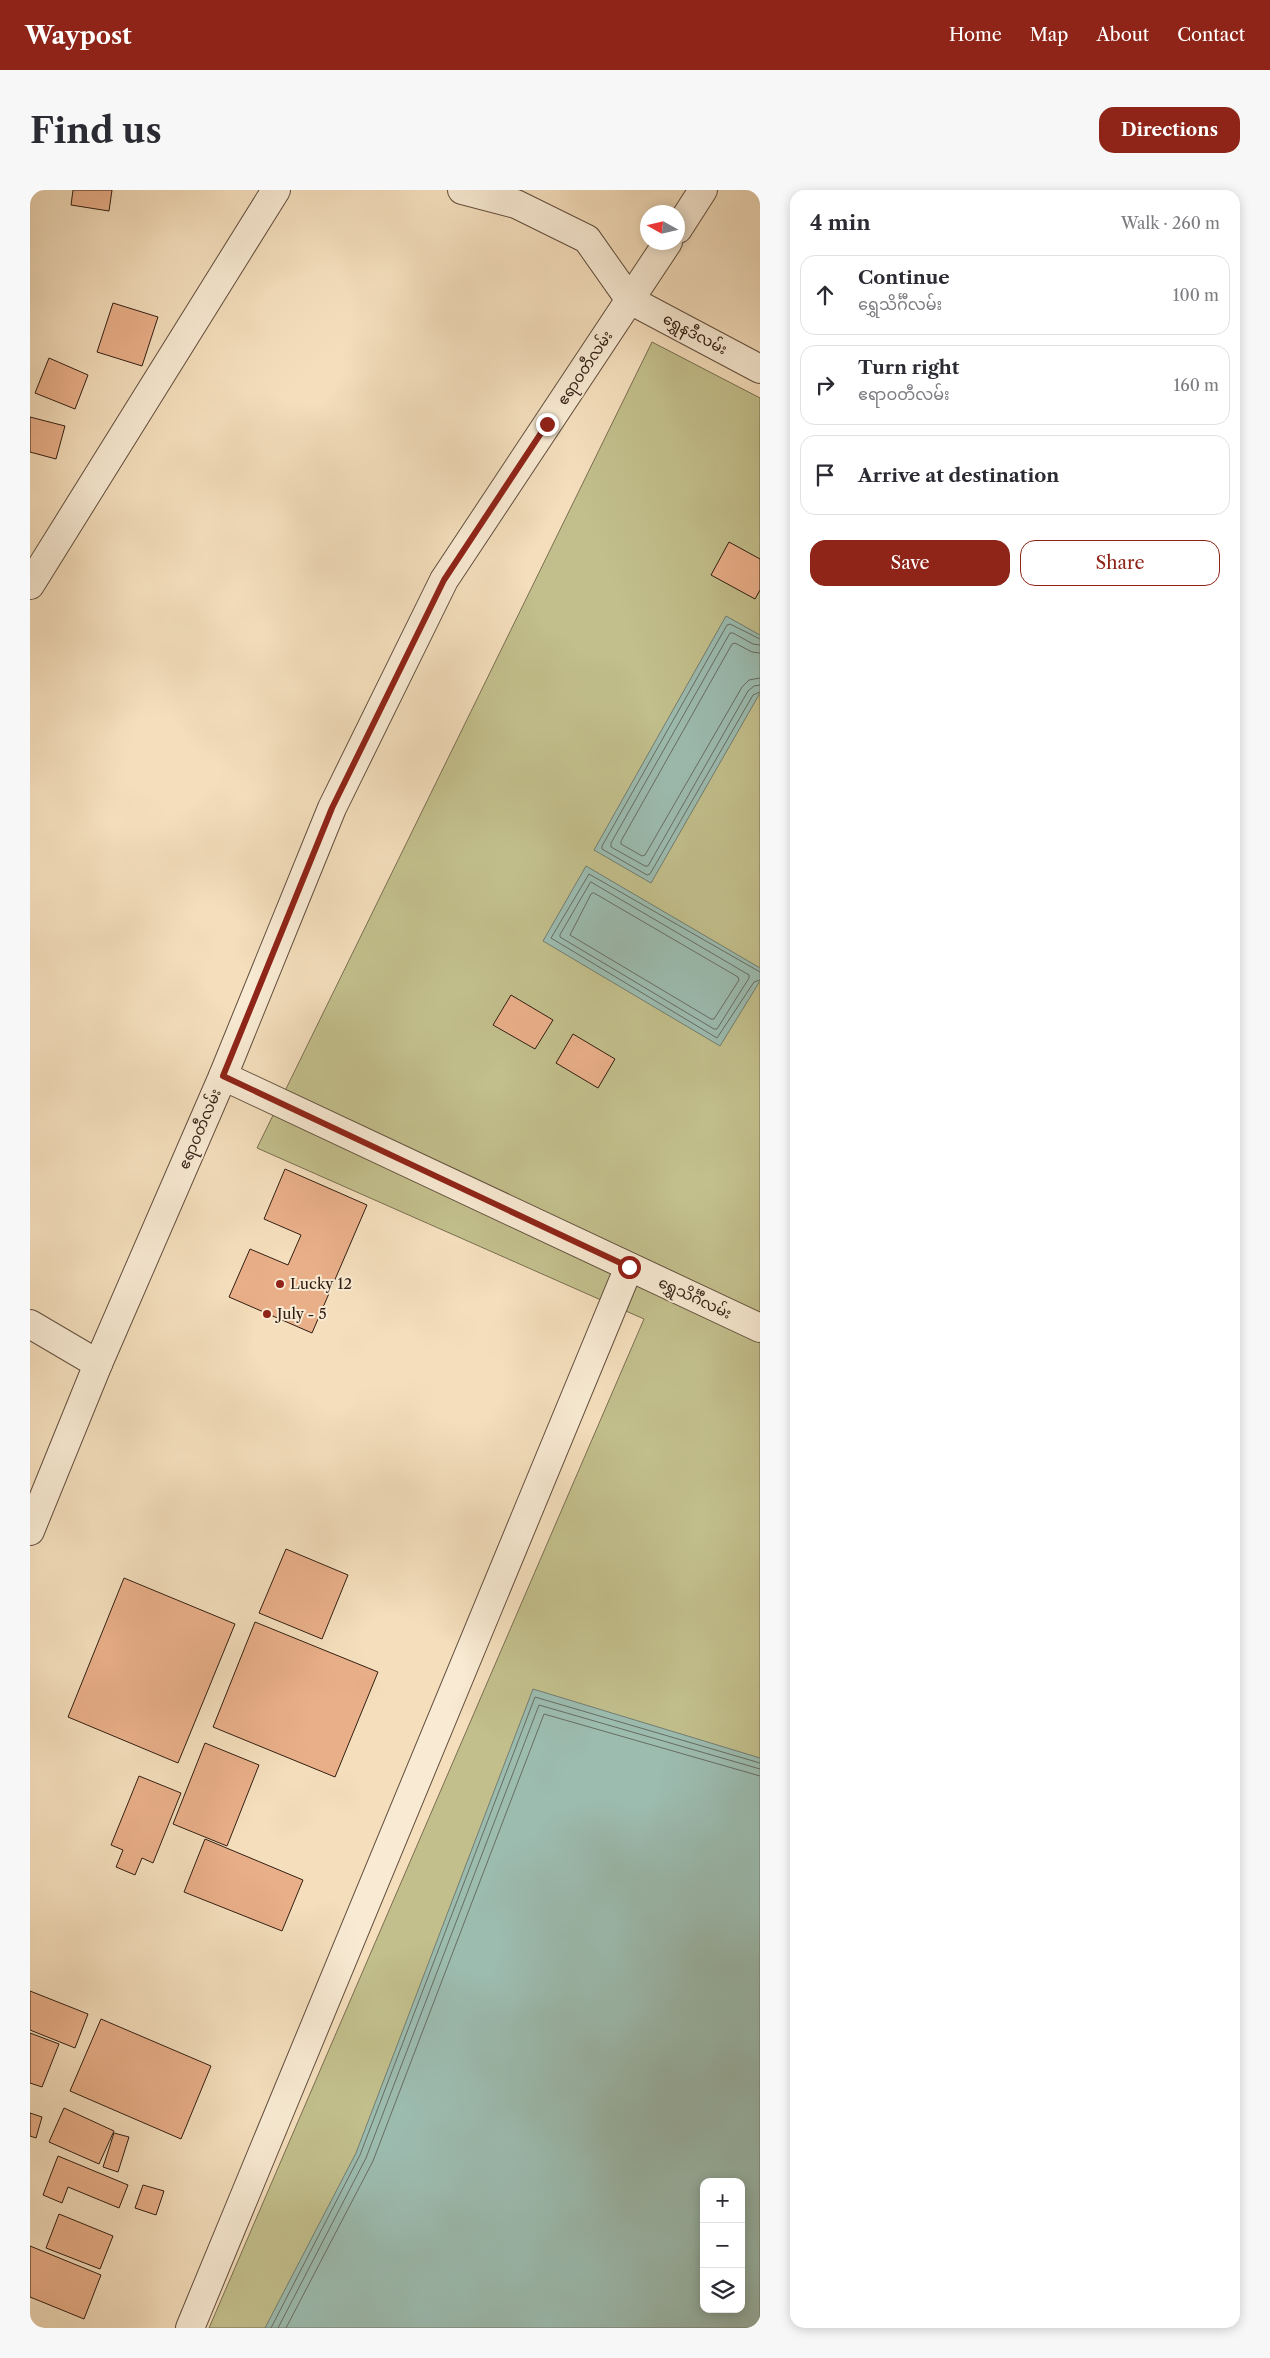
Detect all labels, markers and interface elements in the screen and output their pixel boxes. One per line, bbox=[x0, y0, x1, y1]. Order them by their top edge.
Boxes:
text: Waypost bbox=[25, 21, 132, 50]
text: Home bbox=[949, 24, 1002, 46]
text: Map bbox=[1030, 24, 1068, 46]
text: About bbox=[1096, 24, 1149, 46]
text: Contact bbox=[1177, 24, 1245, 46]
button: Directions bbox=[1099, 107, 1240, 153]
text: Find us bbox=[30, 109, 162, 152]
north arrow bbox=[640, 205, 685, 250]
text: 4 min bbox=[810, 210, 871, 235]
text: Walk · 260 m bbox=[1121, 213, 1220, 233]
text: Continue bbox=[858, 266, 950, 289]
icon: ahead bbox=[811, 281, 839, 309]
text: 100 m bbox=[1173, 285, 1219, 305]
text: ရွှေသိင်္ဂီလမ်း bbox=[858, 294, 942, 314]
street label: ရွှေနဒီလမ်း bbox=[658, 309, 731, 361]
street label: ဧရာဝတီလမ်း bbox=[553, 327, 619, 410]
text: Turn right bbox=[858, 356, 959, 379]
icon: right bbox=[811, 371, 839, 399]
text: 160 m bbox=[1174, 375, 1219, 395]
text: ဧရာဝတီလမ်း bbox=[858, 384, 950, 404]
route end bbox=[536, 413, 559, 436]
icon: arrive bbox=[811, 461, 839, 489]
text: Arrive at destination bbox=[858, 464, 1059, 487]
button: Save bbox=[810, 540, 1010, 586]
button: Share bbox=[1020, 540, 1220, 586]
street label: ဧရာဝတီလမ်း bbox=[174, 1086, 228, 1173]
route start bbox=[618, 1256, 641, 1279]
street label: ရွှေသိင်္ဂီလမ်း bbox=[654, 1272, 735, 1326]
place label: Lucky 12 bbox=[290, 1274, 352, 1293]
marker: Lucky 12 bbox=[274, 1278, 286, 1290]
place label: July - 5 bbox=[275, 1304, 327, 1323]
marker: July - 5 bbox=[261, 1308, 273, 1320]
map controls bbox=[700, 2178, 745, 2313]
button: + bbox=[700, 2178, 745, 2223]
button: − bbox=[700, 2223, 745, 2268]
button: layers bbox=[700, 2268, 745, 2313]

